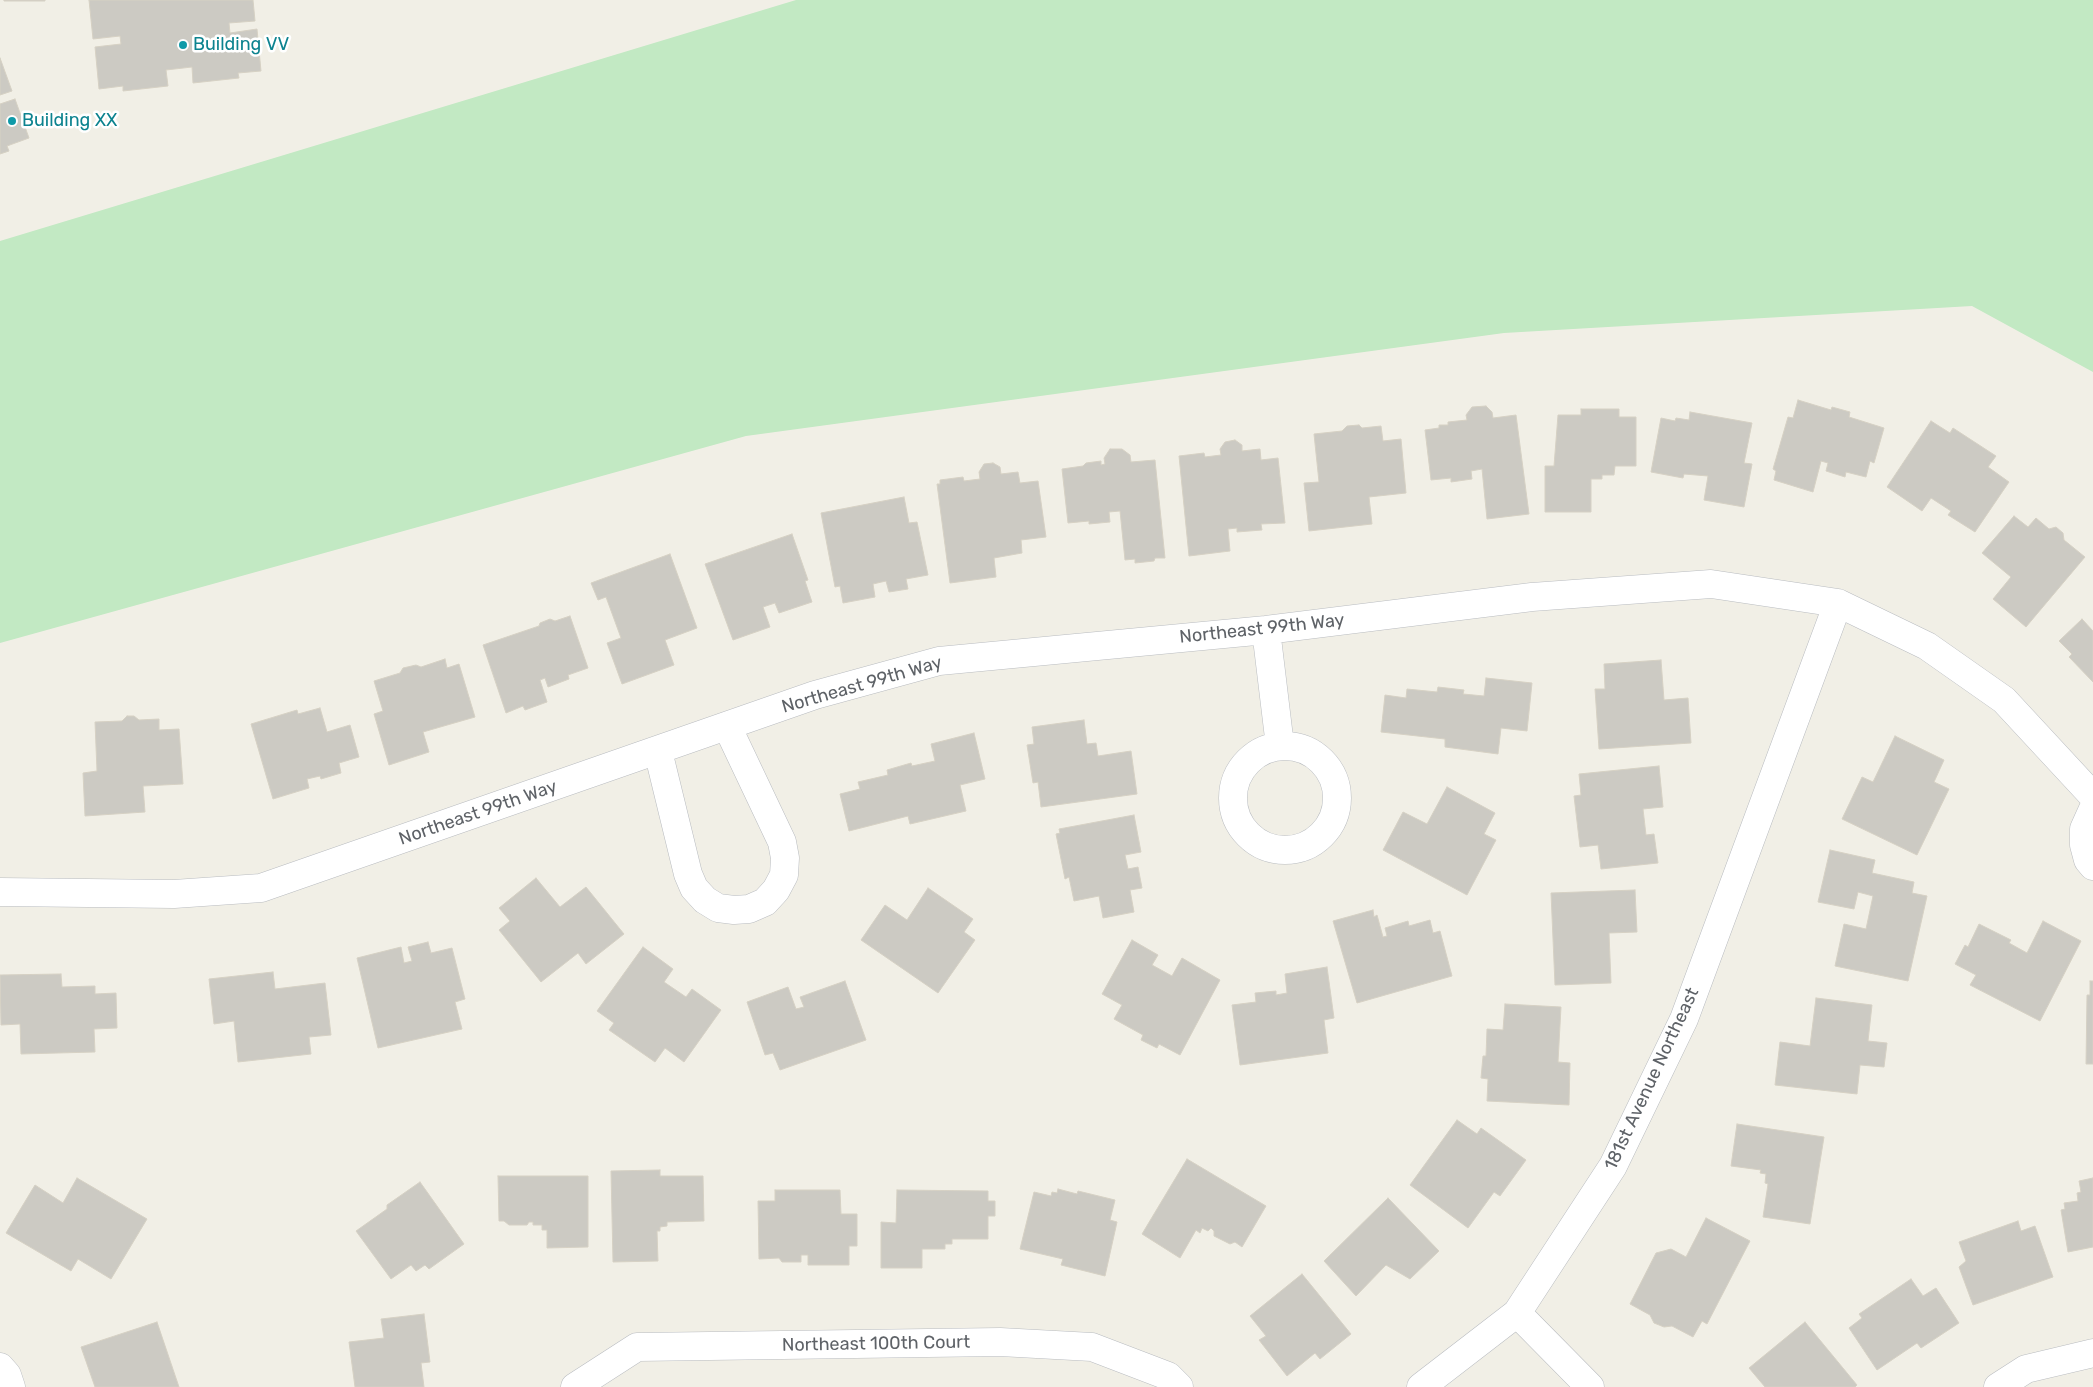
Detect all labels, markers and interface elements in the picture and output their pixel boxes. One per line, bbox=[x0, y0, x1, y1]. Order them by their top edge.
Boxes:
place label: Building VV bbox=[193, 34, 289, 56]
marker: Building VV bbox=[177, 39, 189, 51]
place label: Building XX bbox=[22, 110, 118, 132]
marker: Building XX bbox=[6, 115, 18, 127]
street label: Northeast 99th Way bbox=[1178, 610, 1346, 648]
street label: Northeast 99th Way bbox=[779, 652, 945, 718]
street label: Northeast 99th Way bbox=[396, 776, 560, 850]
street label: 181st Avenue Northeast bbox=[1600, 984, 1704, 1174]
street label: Northeast 100th Court bbox=[782, 1332, 970, 1356]

